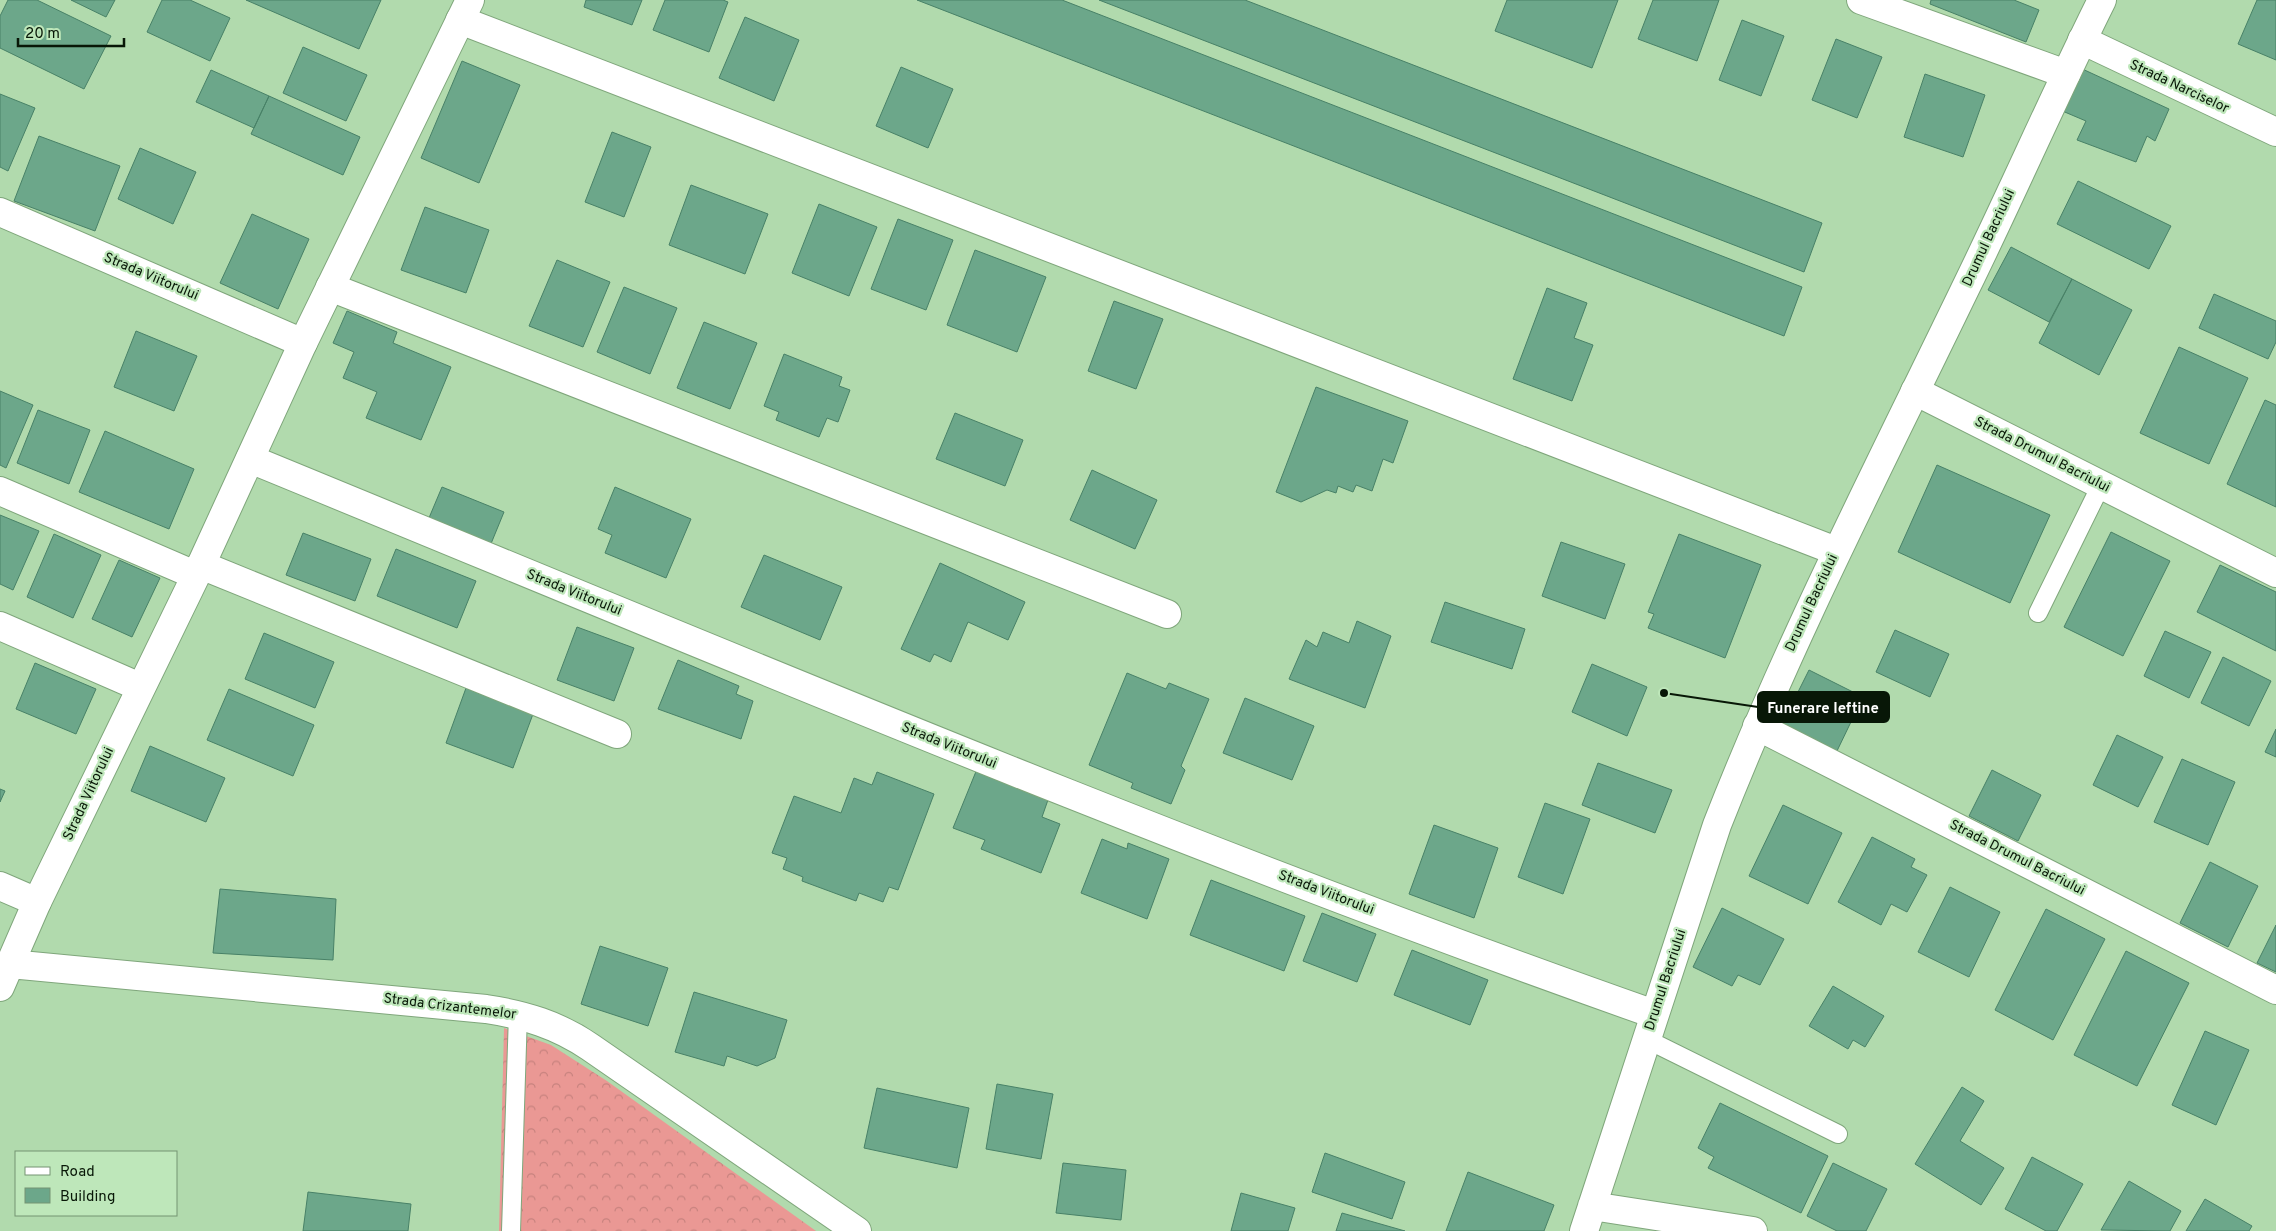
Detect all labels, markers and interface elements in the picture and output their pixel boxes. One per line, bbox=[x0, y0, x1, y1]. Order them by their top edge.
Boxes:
scale bar bbox=[18, 15, 124, 47]
text: 20 m bbox=[25, 25, 60, 44]
street label: Strada Narciselor bbox=[2127, 57, 2232, 118]
street label: Drumul Bacriului bbox=[1959, 187, 2019, 289]
street label: Strada Viitorului bbox=[101, 249, 201, 305]
street label: Strada Drumul Bacriului bbox=[1971, 413, 2113, 497]
street label: Drumul Bacriului bbox=[1782, 552, 1842, 654]
street label: Strada Viitorului bbox=[524, 566, 624, 620]
callout: Funerare Ieftine bbox=[1758, 692, 1889, 722]
text: Funerare Ieftine bbox=[1767, 700, 1879, 719]
street label: Strada Viitorului bbox=[899, 719, 999, 773]
street label: Strada Viitorului bbox=[60, 745, 118, 843]
street label: Strada Drumul Bacriului bbox=[1946, 816, 2088, 900]
street label: Strada Viitorului bbox=[1276, 867, 1376, 919]
street label: Drumul Bacriului bbox=[1642, 927, 1690, 1033]
street label: Strada Crizantemelor bbox=[383, 990, 518, 1024]
legend bbox=[15, 1151, 178, 1216]
text: Road bbox=[60, 1163, 95, 1182]
text: Building bbox=[60, 1188, 115, 1207]

